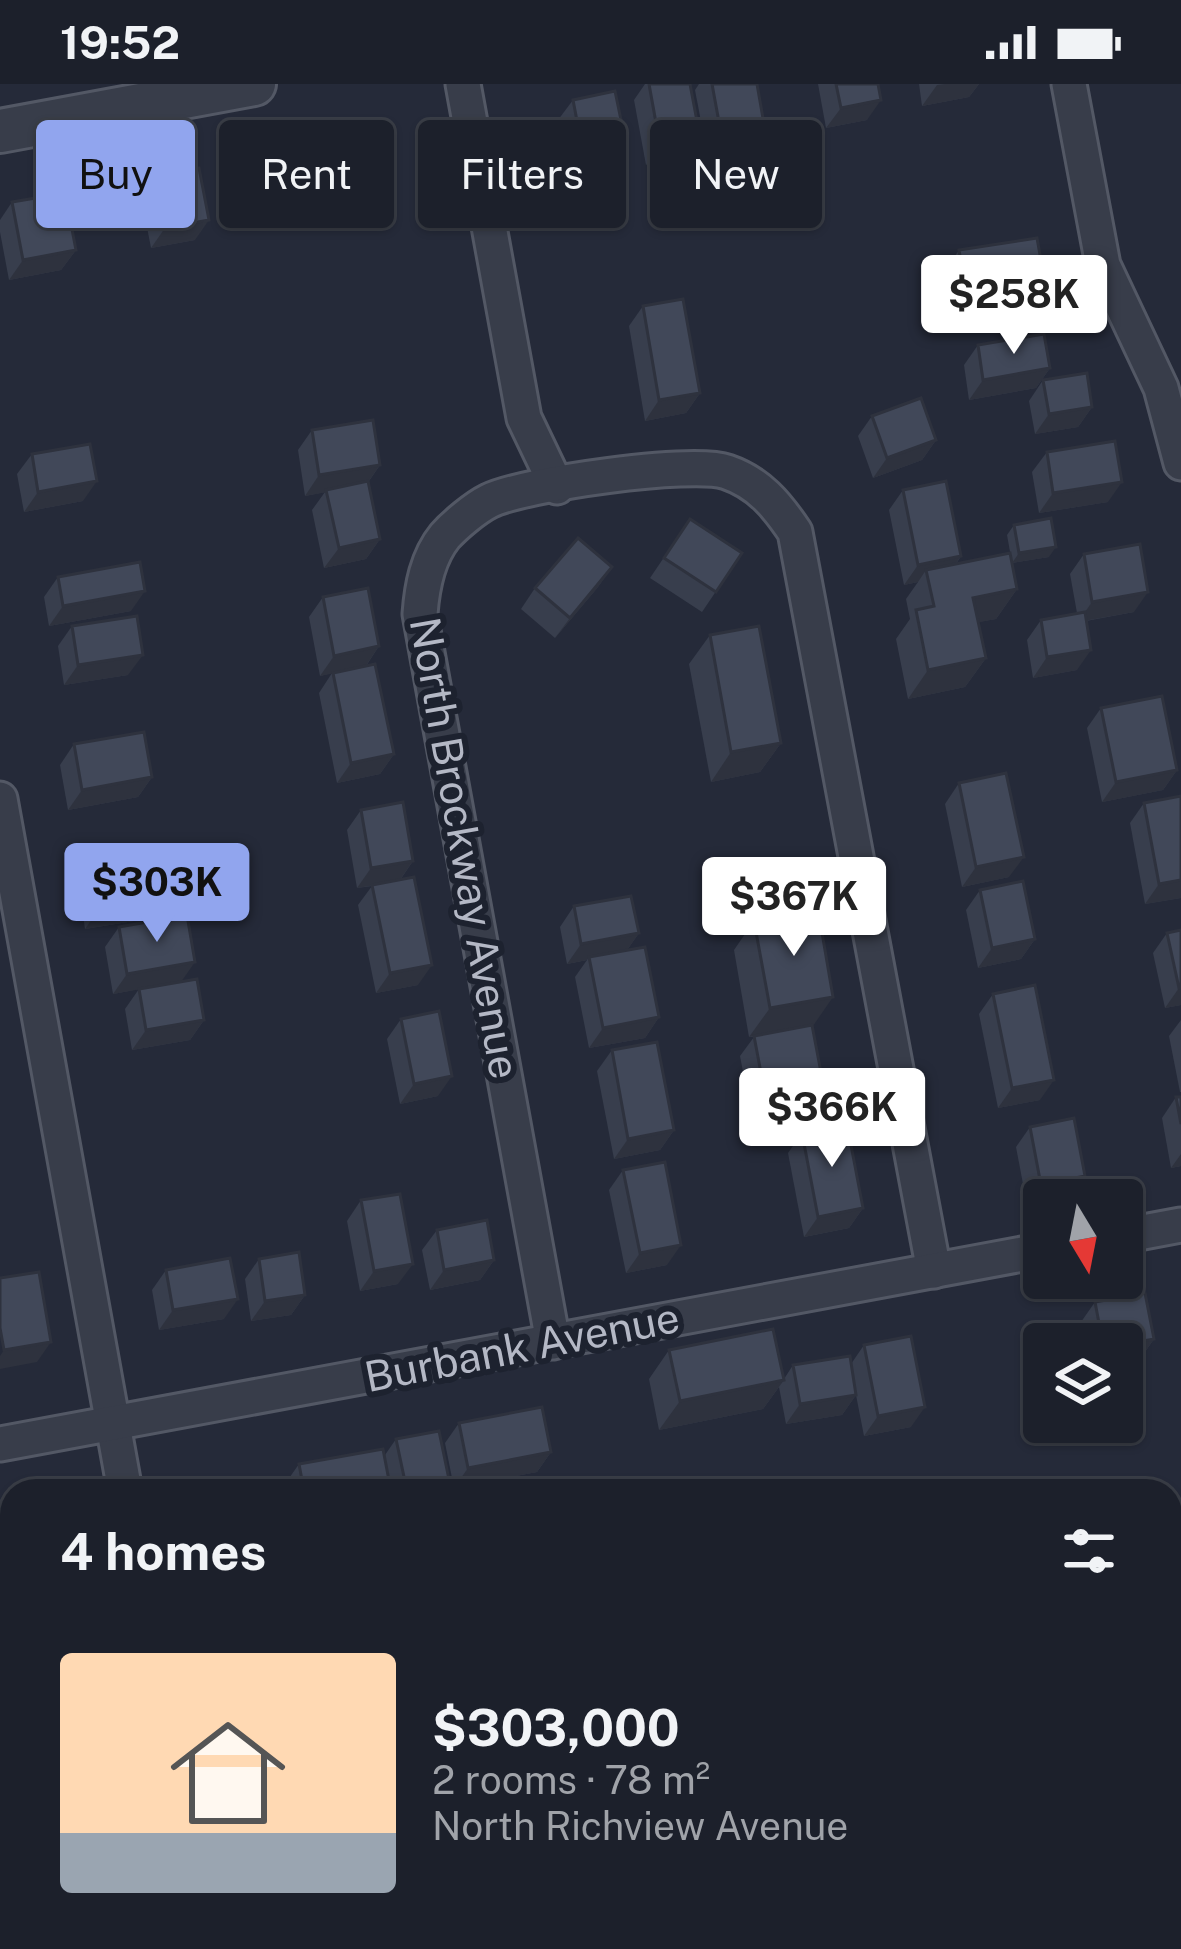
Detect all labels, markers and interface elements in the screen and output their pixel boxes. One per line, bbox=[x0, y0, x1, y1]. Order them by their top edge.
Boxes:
text: 19:52 bbox=[60, 16, 180, 69]
chip: Buy bbox=[36, 120, 195, 228]
chip: Rent bbox=[219, 120, 394, 228]
chip: Filters bbox=[418, 120, 626, 228]
chip: New bbox=[650, 120, 822, 228]
pin: $258K bbox=[930, 255, 1098, 357]
text: $258K bbox=[948, 271, 1080, 317]
street label: North Brockway Avenue bbox=[401, 613, 530, 1083]
pin: $303K bbox=[73, 843, 241, 945]
pin: $367K bbox=[710, 857, 878, 959]
text: $303K bbox=[91, 859, 223, 905]
text: $367K bbox=[729, 873, 859, 919]
pin: $366K bbox=[748, 1068, 916, 1170]
text: $366K bbox=[766, 1084, 898, 1130]
north arrow bbox=[1023, 1179, 1143, 1299]
map controls bbox=[1023, 1179, 1143, 1443]
street label: Burbank Avenue bbox=[360, 1292, 683, 1401]
button: layers bbox=[1023, 1323, 1143, 1443]
icon: filters bbox=[1056, 1518, 1122, 1584]
text: 4 homes bbox=[60, 1522, 266, 1581]
text: $303,000 bbox=[432, 1698, 680, 1757]
icon: home bbox=[156, 1701, 300, 1845]
text: 2 rooms · 78 m² bbox=[432, 1757, 710, 1803]
text: North Richview Avenue bbox=[432, 1803, 848, 1849]

